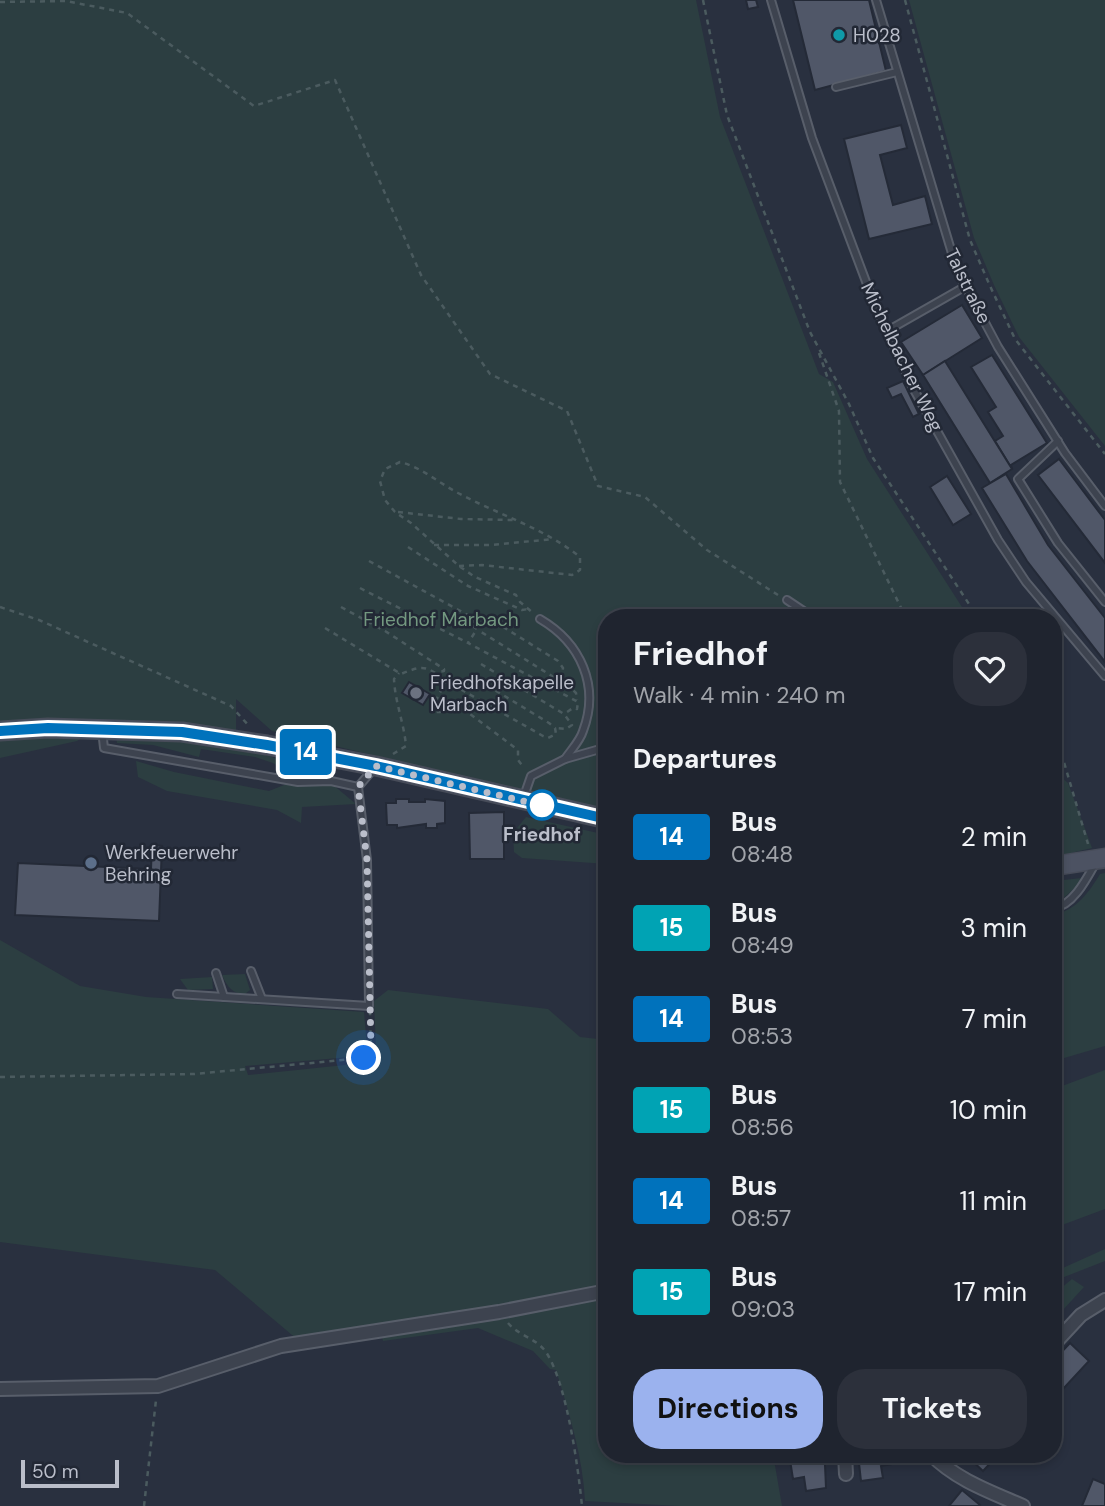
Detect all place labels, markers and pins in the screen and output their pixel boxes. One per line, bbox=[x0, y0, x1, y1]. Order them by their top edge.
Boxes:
place label: H028 bbox=[853, 23, 901, 48]
marker: H028 bbox=[831, 27, 847, 43]
place label: Friedhofskapelle Marbach bbox=[430, 670, 574, 717]
marker: Friedhofskapelle Marbach bbox=[408, 685, 424, 701]
marker: Friedhof bbox=[527, 790, 557, 820]
place label: Friedhof bbox=[503, 822, 581, 847]
place label: Werkfeuerwehr Behring bbox=[105, 840, 238, 887]
marker: Werkfeuerwehr Behring bbox=[83, 855, 99, 871]

